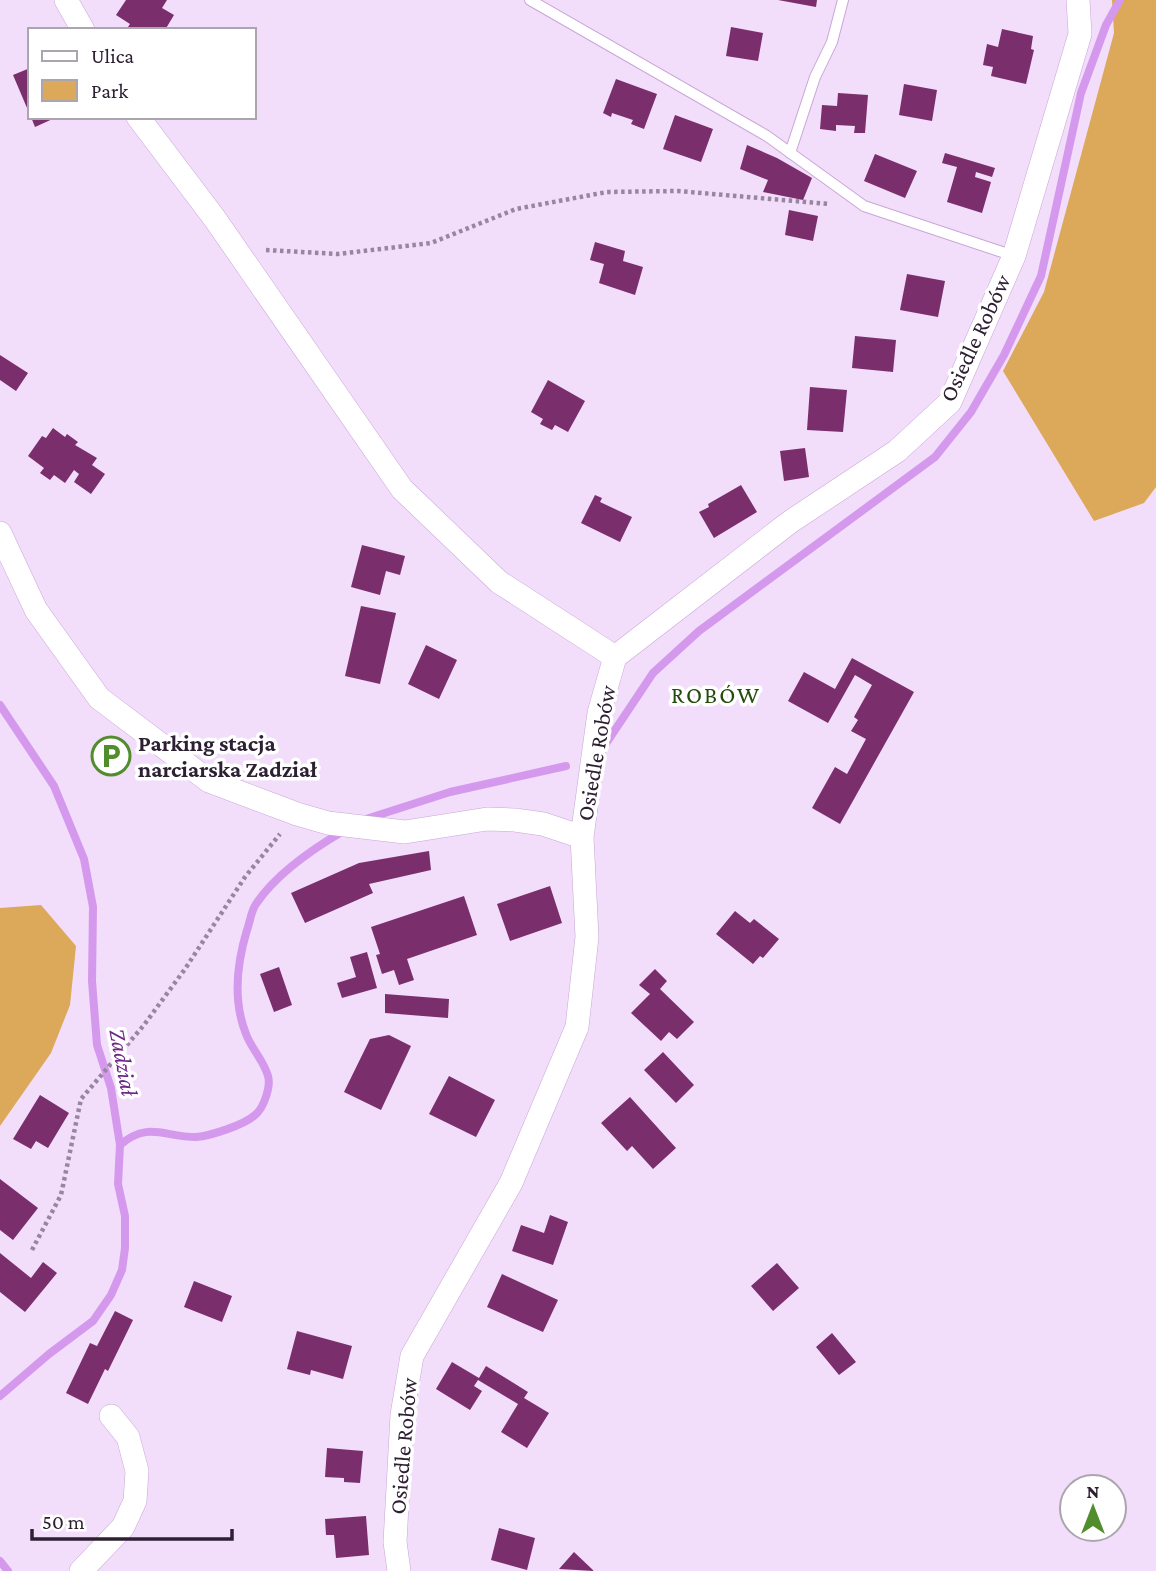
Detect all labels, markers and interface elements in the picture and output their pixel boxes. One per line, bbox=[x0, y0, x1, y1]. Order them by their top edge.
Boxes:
legend bbox=[28, 28, 256, 119]
text: Ulica bbox=[91, 44, 134, 68]
text: Park bbox=[91, 79, 128, 103]
street label: Osiedle Robów bbox=[934, 270, 1016, 406]
district label: ROBÓW bbox=[671, 681, 761, 708]
street label: Osiedle Robów bbox=[571, 683, 621, 823]
place label: Parking stacja narciarska Zadział bbox=[138, 730, 317, 782]
parking icon: Parking stacja narciarska Zadział bbox=[90, 735, 132, 777]
water label: Zadział bbox=[104, 1026, 144, 1099]
street label: Osiedle Robów bbox=[384, 1376, 422, 1515]
north arrow bbox=[1058, 1473, 1128, 1543]
text: N bbox=[1087, 1481, 1100, 1502]
scale bar bbox=[32, 1498, 231, 1542]
text: 50 m bbox=[42, 1510, 85, 1534]

